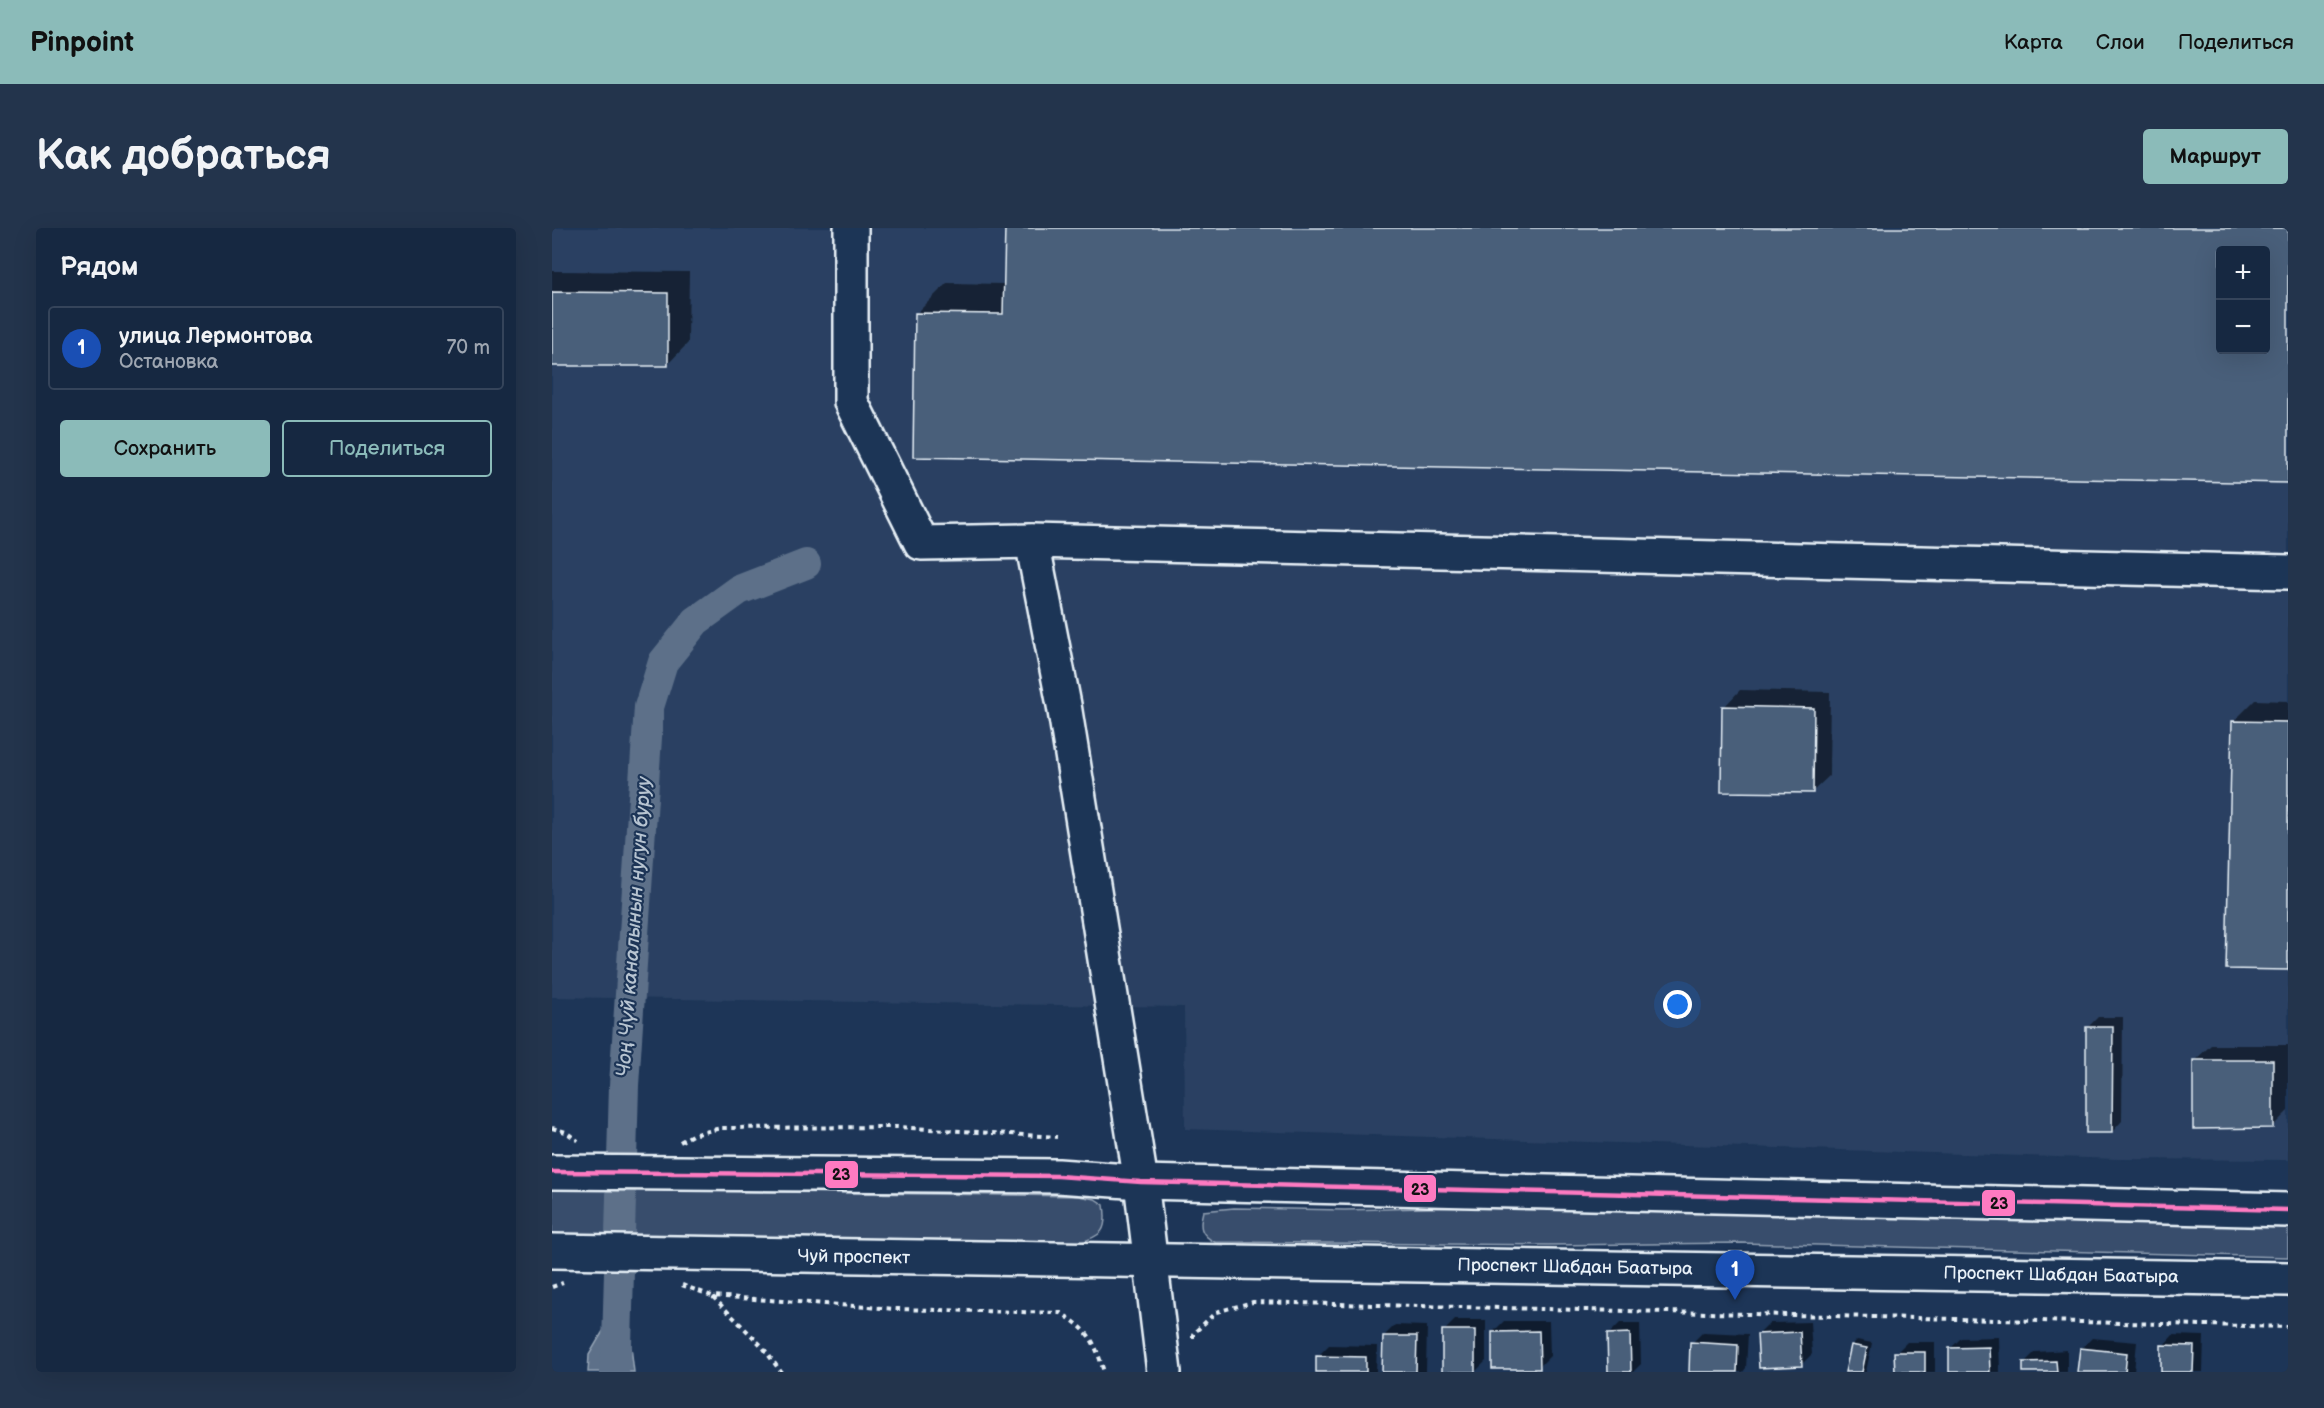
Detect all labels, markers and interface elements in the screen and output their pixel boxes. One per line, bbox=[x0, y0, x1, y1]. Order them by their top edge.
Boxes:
text: Pinpoint bbox=[30, 26, 134, 59]
text: Карта bbox=[2004, 30, 2063, 55]
text: Слои bbox=[2096, 30, 2145, 55]
text: Поделиться bbox=[2178, 30, 2294, 55]
button: Маршрут bbox=[2143, 129, 2288, 184]
text: Как добраться bbox=[36, 131, 331, 182]
map controls bbox=[2216, 246, 2270, 354]
button: + bbox=[2216, 246, 2270, 300]
text: Рядом bbox=[60, 252, 138, 283]
button: − bbox=[2216, 300, 2270, 354]
text: улица Лермонтова bbox=[119, 323, 312, 350]
text: 1 bbox=[77, 336, 86, 360]
text: 70 m bbox=[446, 336, 490, 360]
text: Остановка bbox=[119, 350, 218, 374]
button: Сохранить bbox=[60, 420, 270, 477]
button: Поделиться bbox=[282, 420, 492, 477]
water label: Чоң Чүй каналынын нугун буруу bbox=[612, 775, 657, 1078]
your location bbox=[1663, 990, 1692, 1019]
line badge: 23 bbox=[824, 1160, 859, 1189]
text: 23 bbox=[832, 1166, 850, 1185]
line badge: 23 bbox=[1403, 1174, 1437, 1203]
text: 23 bbox=[1411, 1181, 1429, 1200]
line badge: 23 bbox=[1981, 1189, 2016, 1217]
text: 23 bbox=[1990, 1195, 2008, 1214]
street label: Чуй проспект bbox=[798, 1246, 911, 1268]
pin: 1 bbox=[1716, 1250, 1754, 1300]
street label: Проспект Шабдан Баатыра bbox=[1457, 1254, 1693, 1280]
street label: Проспект Шабдан Баатыра bbox=[1943, 1262, 2179, 1288]

